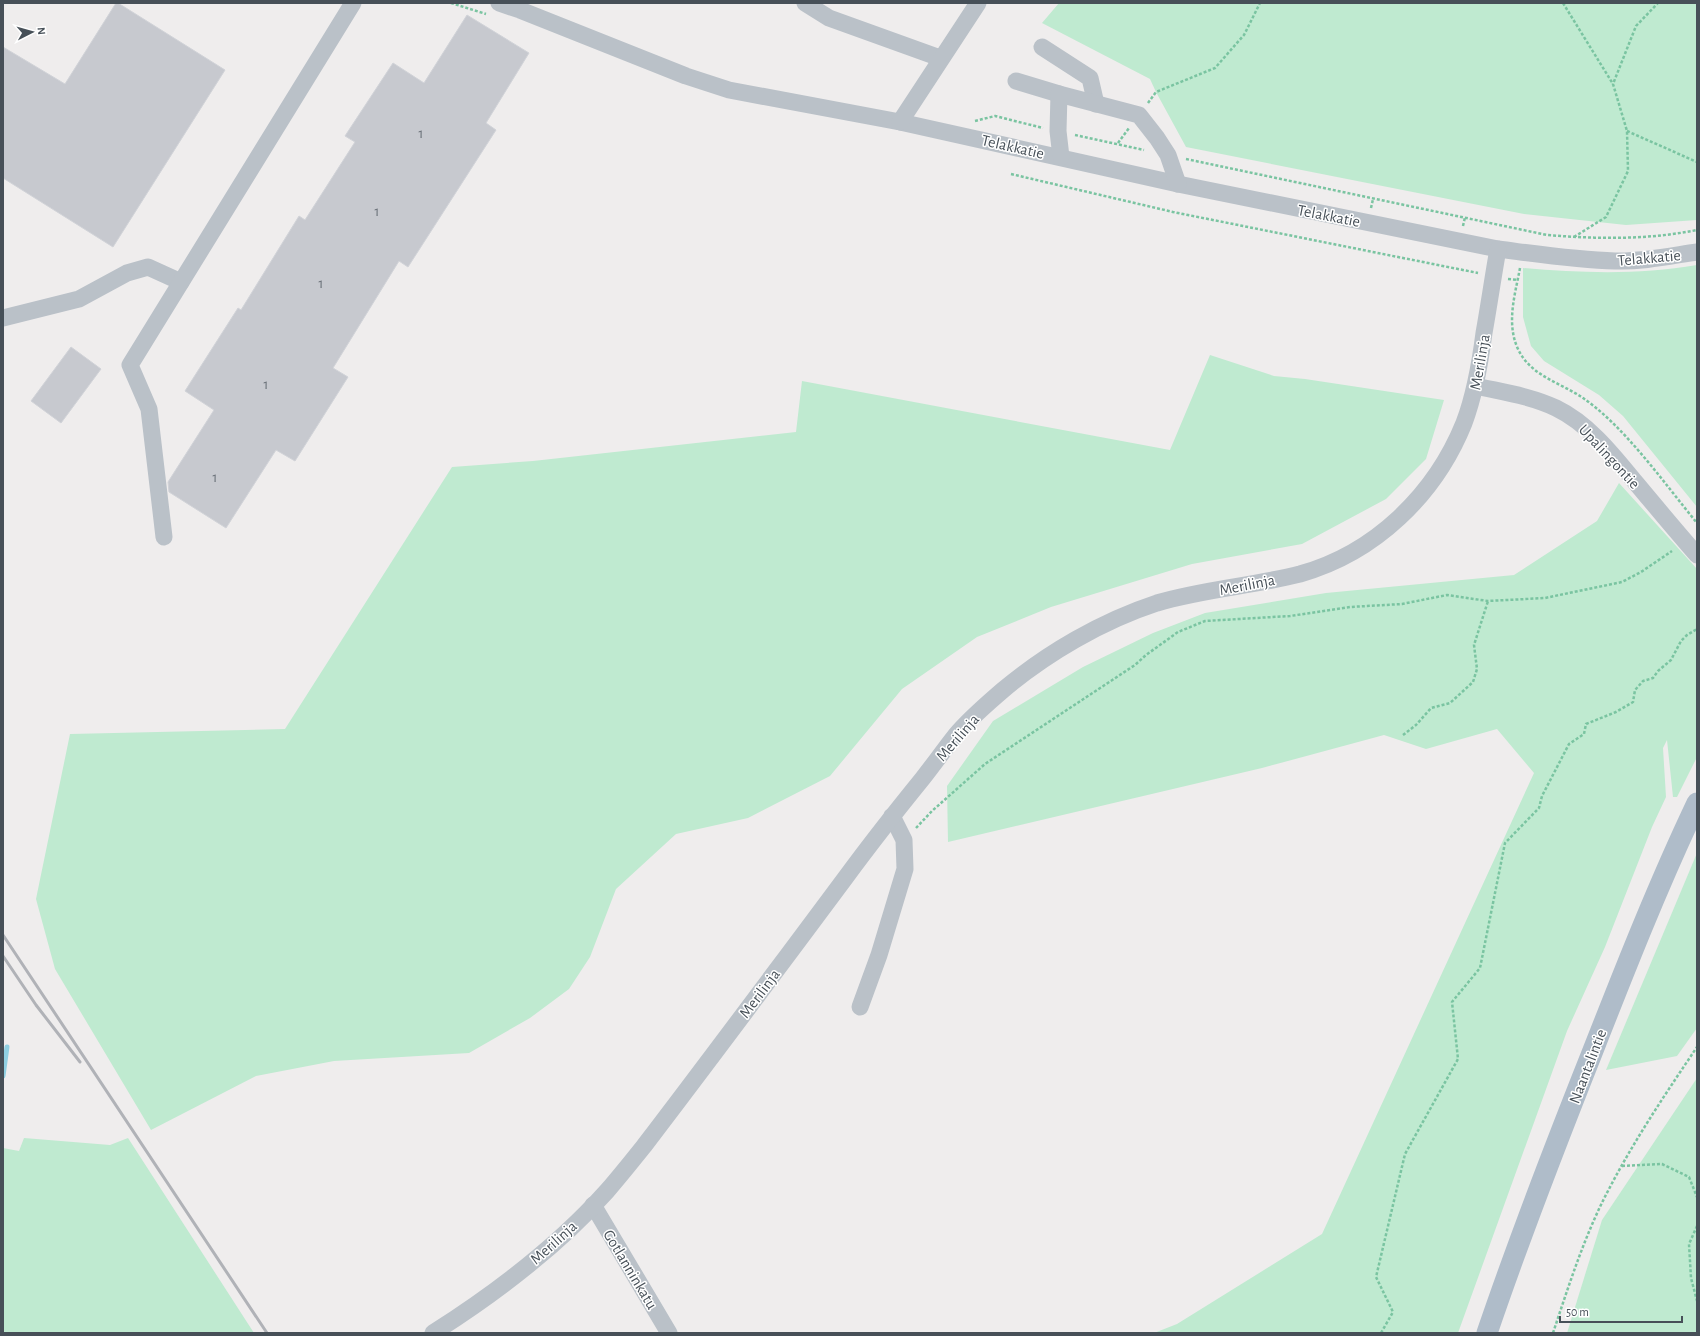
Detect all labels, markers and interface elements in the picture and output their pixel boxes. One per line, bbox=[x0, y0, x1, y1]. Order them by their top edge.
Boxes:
north arrow bbox=[12, 12, 52, 52]
text: N bbox=[36, 27, 47, 35]
house number: 1 bbox=[419, 127, 423, 141]
street label: Telakkatie bbox=[980, 132, 1046, 162]
street label: Telakkatie bbox=[1296, 202, 1362, 230]
house number: 1 bbox=[375, 205, 379, 219]
street label: Telakkatie bbox=[1617, 247, 1681, 269]
house number: 1 bbox=[319, 277, 323, 291]
street label: Merilinja bbox=[1467, 333, 1494, 392]
house number: 1 bbox=[264, 378, 268, 392]
street label: Upalingontie bbox=[1576, 421, 1643, 492]
house number: 1 bbox=[213, 471, 217, 485]
street label: Merilinja bbox=[1218, 572, 1277, 599]
street label: Merilinja bbox=[933, 711, 983, 765]
street label: Merilinja bbox=[736, 966, 784, 1022]
street label: Naantalintie bbox=[1566, 1027, 1609, 1106]
street label: Merilinja bbox=[527, 1218, 581, 1268]
street label: Gotlanninkatu bbox=[600, 1227, 660, 1312]
scale bar bbox=[1560, 1298, 1682, 1324]
text: 50 m bbox=[1566, 1306, 1589, 1318]

